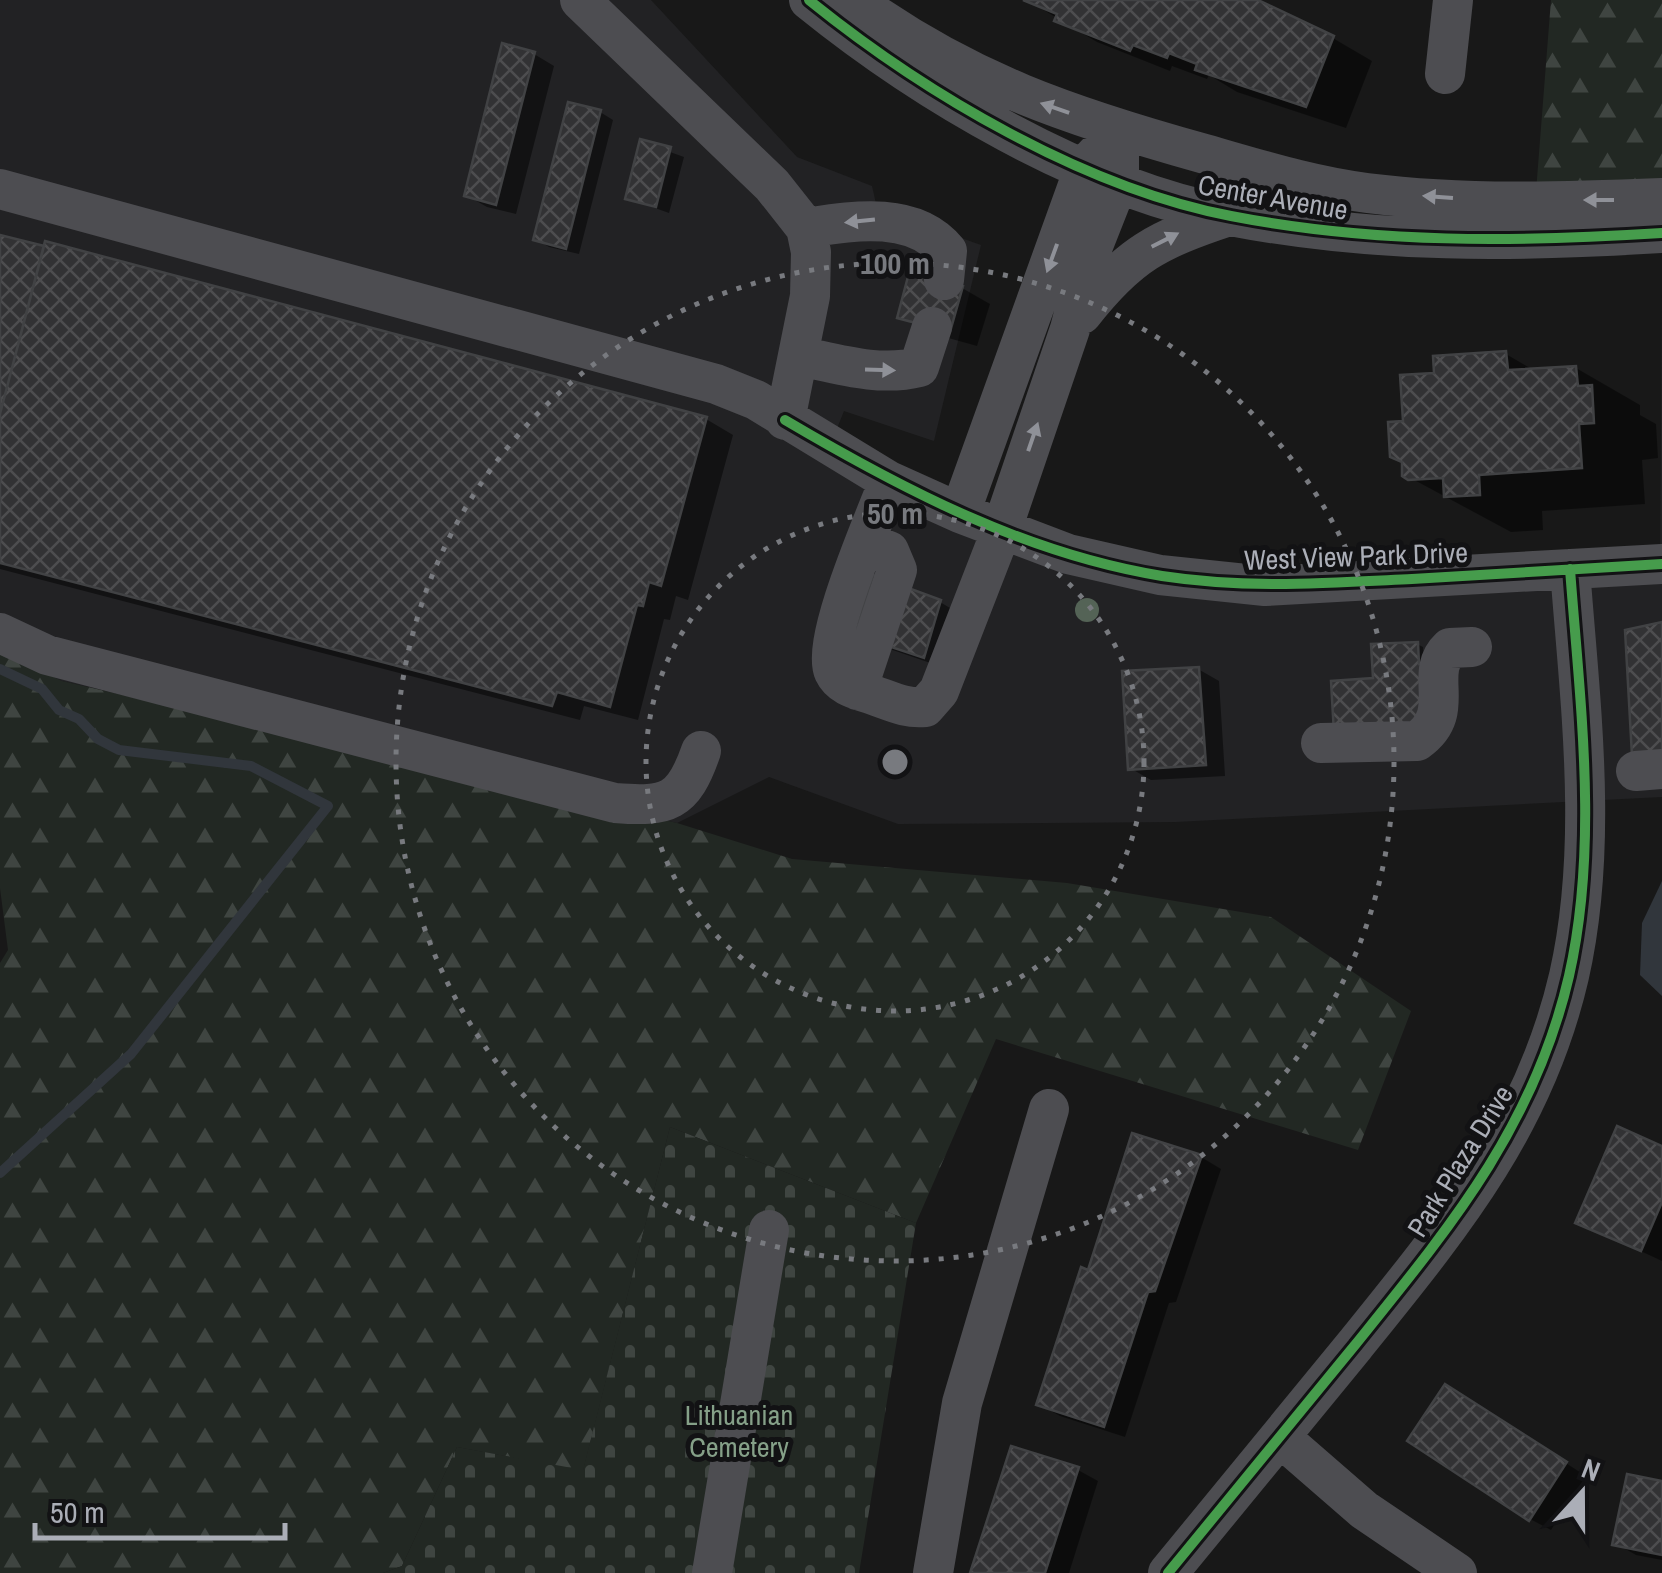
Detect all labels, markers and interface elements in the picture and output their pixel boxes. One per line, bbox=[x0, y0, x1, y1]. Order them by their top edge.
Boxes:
one-way arrow bbox=[1040, 100, 1070, 115]
street label: Center Avenue bbox=[1195, 165, 1351, 229]
one-way arrow bbox=[1422, 189, 1454, 205]
one-way arrow bbox=[1582, 192, 1614, 208]
one-way arrow bbox=[844, 213, 876, 229]
one-way arrow bbox=[1151, 232, 1180, 249]
text: 100 m bbox=[860, 243, 930, 283]
one-way arrow bbox=[1044, 243, 1059, 273]
one-way arrow bbox=[864, 362, 896, 378]
one-way arrow bbox=[1027, 422, 1042, 452]
text: 50 m bbox=[867, 493, 923, 533]
street label: West View Park Drive bbox=[1244, 533, 1468, 579]
centre of rings bbox=[877, 744, 913, 780]
street label: Park Plaza Drive bbox=[1398, 1078, 1522, 1244]
park label: Lithuanian Cemetery bbox=[685, 1396, 793, 1466]
north arrow bbox=[1532, 1443, 1632, 1543]
text: N bbox=[1576, 1449, 1606, 1490]
scale bar bbox=[35, 1478, 285, 1540]
text: 50 m bbox=[50, 1492, 105, 1532]

